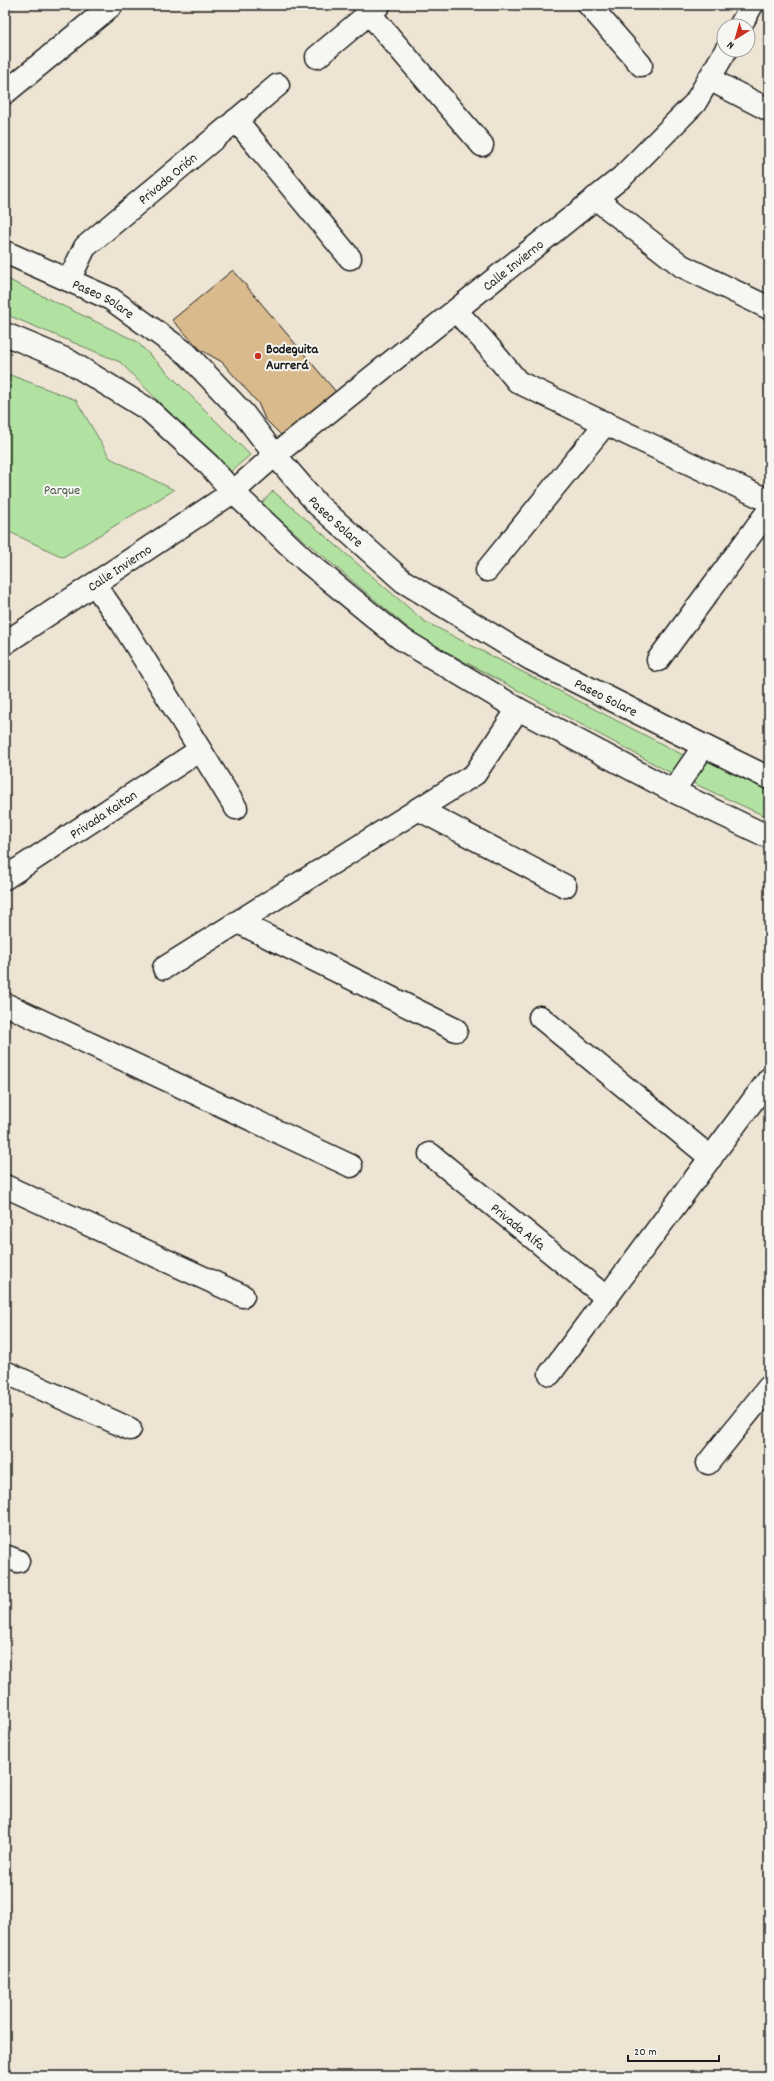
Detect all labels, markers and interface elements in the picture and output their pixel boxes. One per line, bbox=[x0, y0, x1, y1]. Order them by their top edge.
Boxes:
north arrow bbox=[716, 18, 756, 58]
text: N bbox=[724, 36, 738, 52]
street label: Privada Orión bbox=[135, 149, 202, 210]
street label: Calle Invierno bbox=[479, 236, 549, 297]
street label: Paseo Solare bbox=[69, 275, 138, 325]
place label: Bodeguita Aurrerá bbox=[266, 340, 319, 376]
marker: Bodeguita Aurrerá bbox=[253, 351, 263, 361]
park label: Parque bbox=[44, 481, 80, 501]
street label: Paseo Solare bbox=[302, 492, 367, 553]
street label: Calle Invierno bbox=[84, 541, 156, 597]
street label: Paseo Solare bbox=[570, 674, 640, 723]
street label: Privada Kaitan bbox=[66, 786, 141, 845]
street label: Privada Alfa bbox=[485, 1199, 549, 1256]
scale bar bbox=[628, 2037, 719, 2063]
text: 20 m bbox=[634, 2044, 657, 2061]

